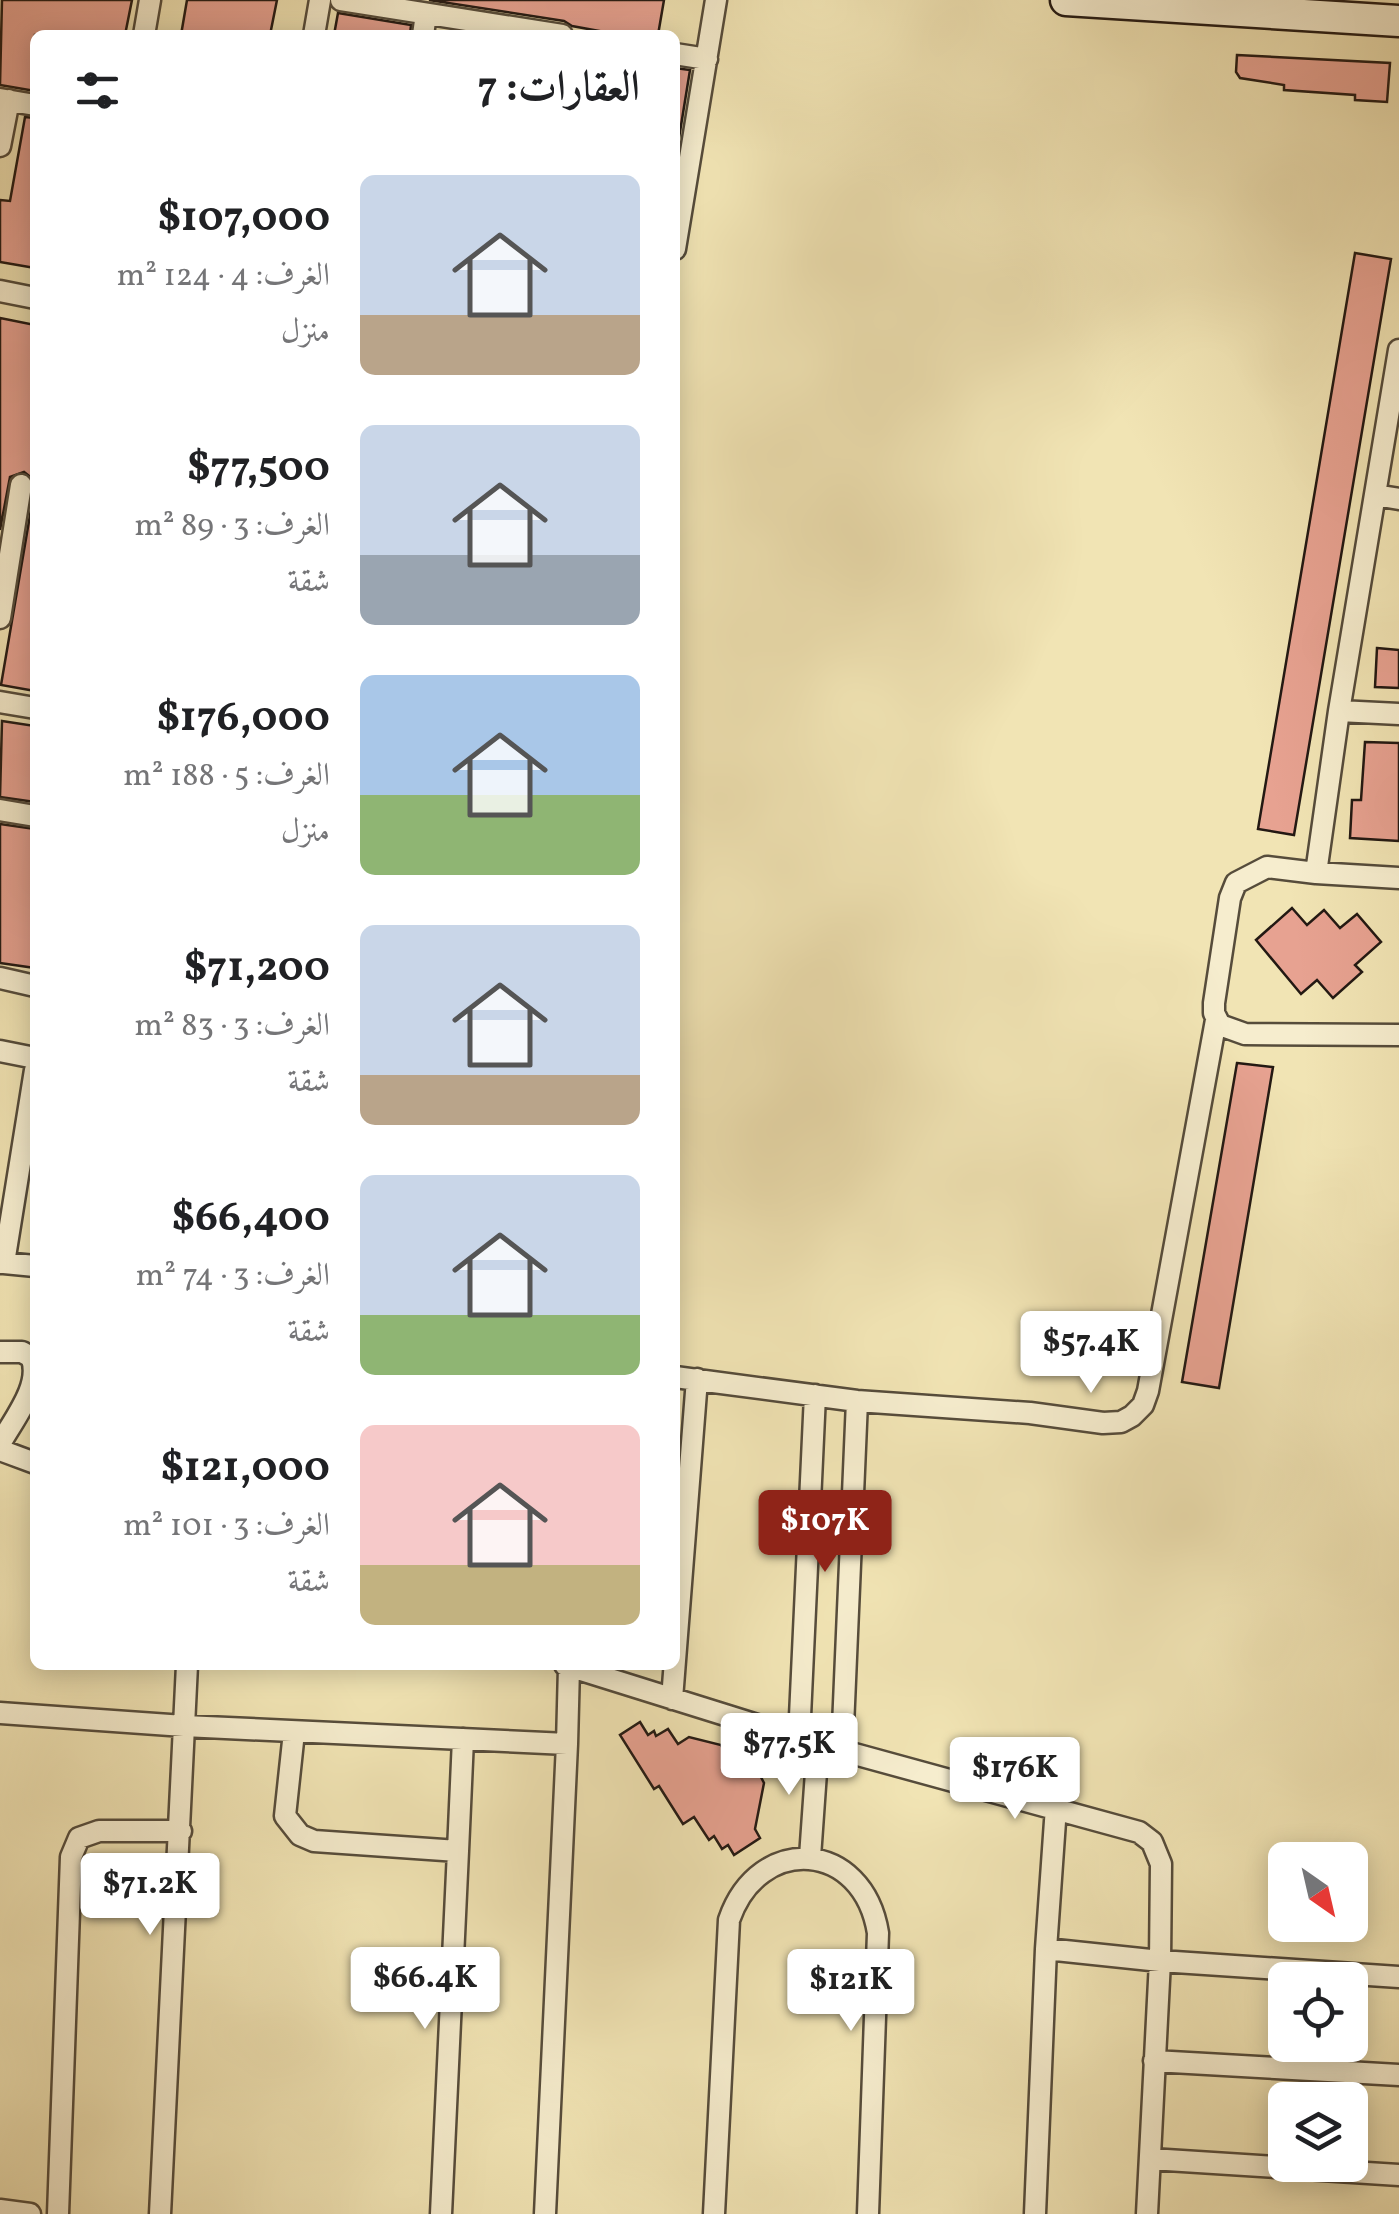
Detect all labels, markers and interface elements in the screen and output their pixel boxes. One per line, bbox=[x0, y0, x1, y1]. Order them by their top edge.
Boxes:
text: العقارات: 7 bbox=[477, 60, 640, 119]
icon: filters bbox=[70, 63, 125, 118]
text: $107,000 bbox=[157, 190, 330, 249]
icon: home bbox=[440, 215, 560, 335]
text: الغرف: 4 · 124 m² bbox=[117, 255, 330, 299]
text: منزل bbox=[281, 311, 330, 355]
text: $77,500 bbox=[187, 440, 330, 499]
icon: home bbox=[440, 465, 560, 585]
text: الغرف: 3 · 89 m² bbox=[134, 505, 330, 549]
text: شقة bbox=[288, 561, 330, 605]
text: $176,000 bbox=[156, 690, 330, 749]
icon: home bbox=[440, 715, 560, 835]
text: الغرف: 5 · 188 m² bbox=[123, 755, 330, 799]
text: منزل bbox=[281, 811, 330, 855]
text: $71,200 bbox=[184, 940, 330, 999]
icon: home bbox=[440, 965, 560, 1085]
text: الغرف: 3 · 83 m² bbox=[135, 1005, 330, 1049]
text: شقة bbox=[288, 1061, 330, 1105]
text: $66,400 bbox=[172, 1190, 330, 1249]
icon: home bbox=[440, 1215, 560, 1335]
text: الغرف: 3 · 74 m² bbox=[136, 1255, 330, 1299]
text: شقة bbox=[288, 1311, 330, 1355]
pin: $57.4K bbox=[1010, 1311, 1172, 1396]
text: $57.4K bbox=[1043, 1321, 1140, 1365]
text: $121,000 bbox=[160, 1440, 330, 1499]
icon: home bbox=[440, 1465, 560, 1585]
pin: $107K bbox=[755, 1490, 895, 1575]
text: $107K bbox=[781, 1500, 869, 1544]
text: الغرف: 3 · 101 m² bbox=[123, 1505, 330, 1549]
text: شقة bbox=[288, 1561, 330, 1605]
pin: $77.5K bbox=[708, 1713, 870, 1798]
text: $77.5K bbox=[743, 1723, 835, 1767]
pin: $176K bbox=[945, 1737, 1085, 1822]
text: $176K bbox=[972, 1747, 1058, 1791]
north arrow bbox=[1268, 1842, 1368, 1942]
map controls bbox=[1268, 1842, 1368, 2182]
pin: $71.2K bbox=[69, 1853, 231, 1938]
text: $71.2K bbox=[103, 1863, 197, 1907]
pin: $66.4K bbox=[344, 1947, 506, 2032]
pin: $121K bbox=[781, 1949, 921, 2034]
text: $66.4K bbox=[373, 1957, 477, 2001]
text: $121K bbox=[809, 1959, 893, 2003]
button: locate bbox=[1268, 1962, 1368, 2062]
button: layers bbox=[1268, 2082, 1368, 2182]

